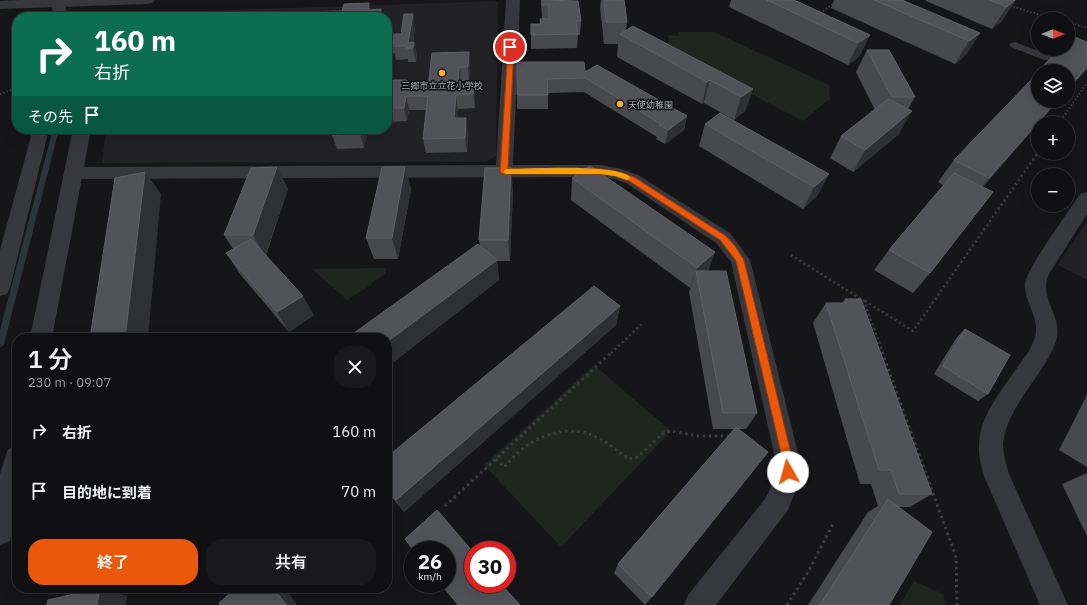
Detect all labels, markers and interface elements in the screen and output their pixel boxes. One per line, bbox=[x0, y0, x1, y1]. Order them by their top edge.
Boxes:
north arrow bbox=[1031, 12, 1075, 56]
map controls bbox=[1031, 12, 1075, 212]
text: 160 m bbox=[94, 22, 176, 59]
icon: right bbox=[28, 28, 80, 80]
pin bbox=[493, 30, 527, 64]
icon: arrive bbox=[499, 36, 521, 58]
text: 右折 bbox=[94, 61, 130, 84]
button: layers bbox=[1031, 64, 1075, 108]
marker: 三郷市立立花小学校 bbox=[437, 68, 447, 78]
place label: 三郷市立立花小学校 bbox=[401, 80, 483, 91]
marker: 天使幼稚園 bbox=[615, 99, 625, 109]
place label: 天使幼稚園 bbox=[628, 99, 673, 110]
icon: arrive bbox=[81, 104, 103, 126]
text: その先 bbox=[28, 107, 73, 126]
button: + bbox=[1031, 116, 1075, 160]
button: − bbox=[1031, 168, 1075, 212]
text: 1 分 bbox=[28, 343, 72, 375]
button: close bbox=[334, 346, 376, 388]
text: 230 m · 09:07 bbox=[28, 374, 111, 391]
icon: right bbox=[28, 420, 50, 442]
text: 160 m bbox=[332, 422, 376, 441]
text: 右折 bbox=[62, 423, 92, 442]
position arrow bbox=[767, 451, 809, 493]
icon: arrive bbox=[28, 480, 50, 502]
text: 70 m bbox=[341, 482, 376, 501]
text: 目的地に到着 bbox=[62, 483, 152, 502]
button: 終了 bbox=[28, 539, 198, 585]
button: 共有 bbox=[206, 539, 376, 585]
speed limit sign: 30 bbox=[464, 541, 516, 593]
text: 26 bbox=[418, 548, 442, 575]
text: km/h bbox=[418, 570, 442, 583]

